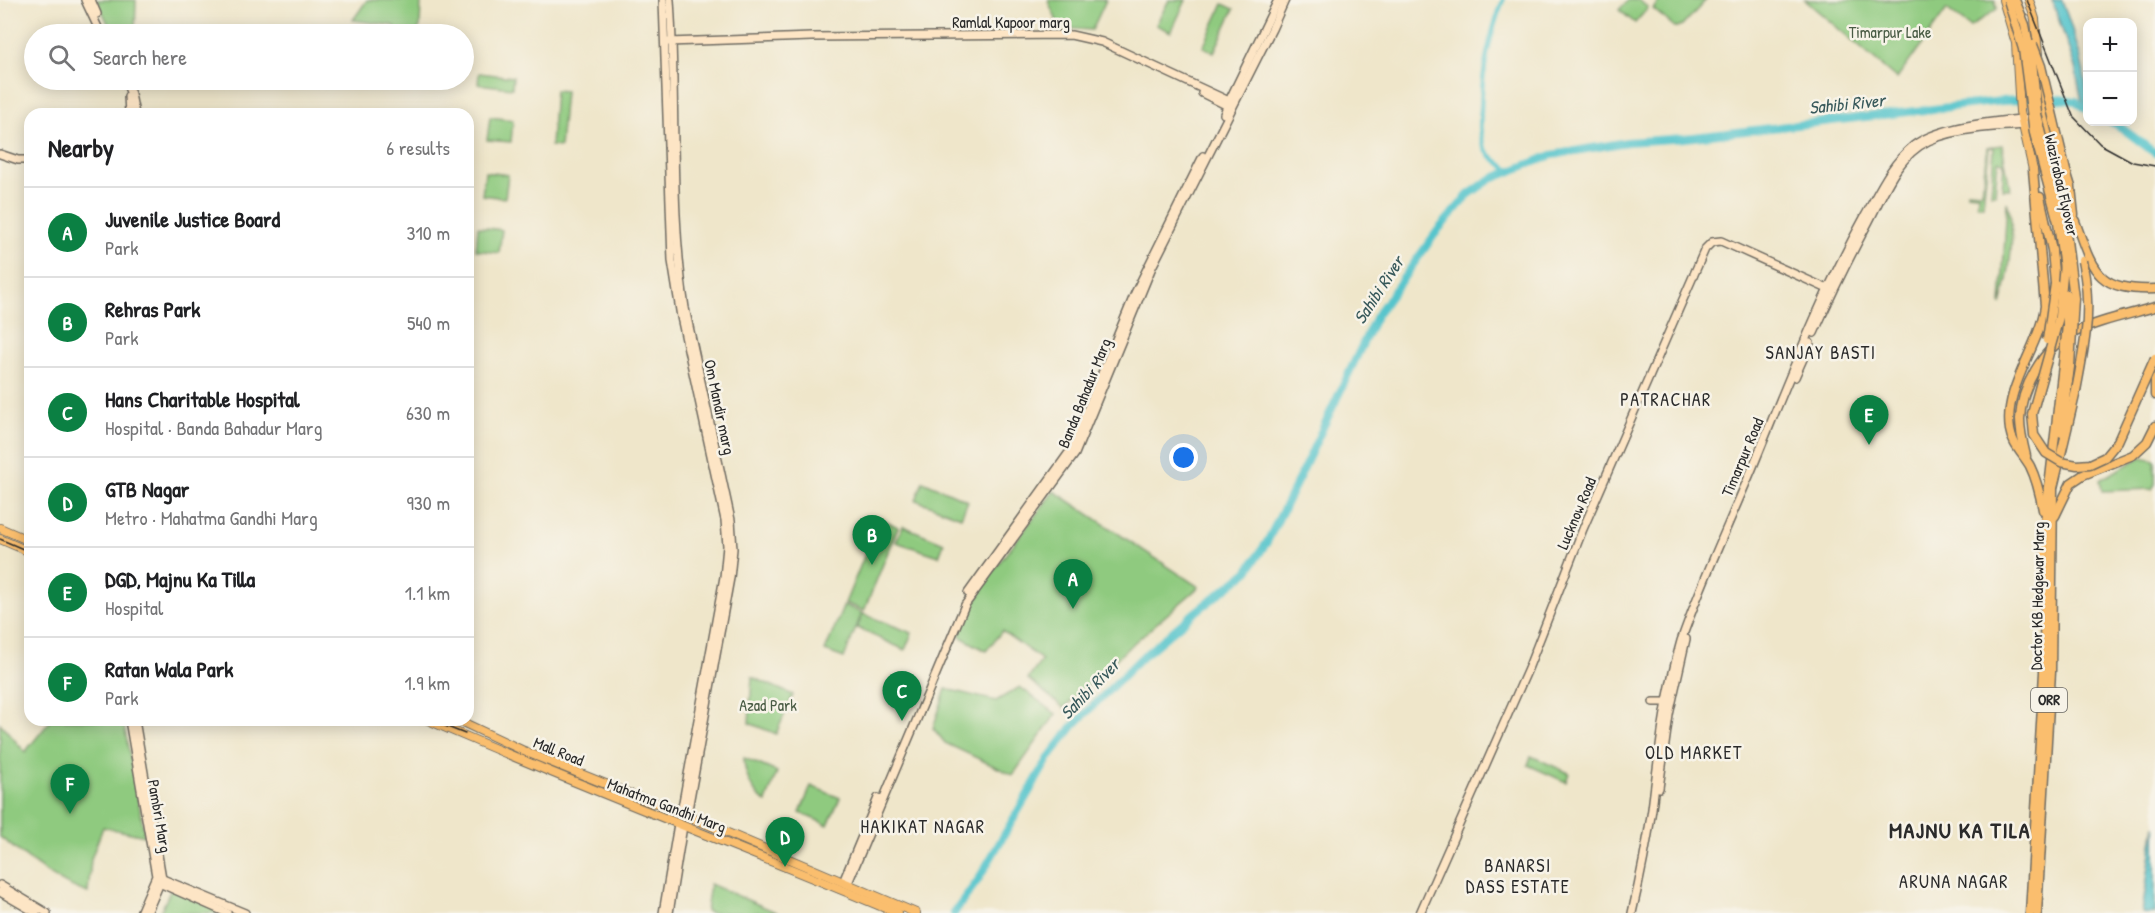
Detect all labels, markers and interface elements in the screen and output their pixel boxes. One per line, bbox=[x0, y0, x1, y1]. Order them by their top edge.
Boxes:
street label: Ramlal Kapoor marg bbox=[952, 11, 1070, 33]
map controls bbox=[2083, 18, 2137, 126]
button: + bbox=[2083, 18, 2137, 72]
park label: Timarpur Lake bbox=[1849, 21, 1932, 43]
search box bbox=[24, 24, 474, 90]
icon: search bbox=[45, 41, 78, 74]
text: Search here bbox=[93, 42, 187, 72]
button: − bbox=[2083, 72, 2137, 126]
water label: Sahibi River bbox=[1808, 87, 1888, 120]
text: Nearby bbox=[48, 130, 114, 165]
street label: Wazirabad Flyover bbox=[2040, 132, 2084, 238]
text: 6 results bbox=[386, 134, 450, 161]
text: Juvenile Justice Board bbox=[105, 204, 280, 234]
text: A bbox=[63, 219, 72, 246]
text: 310 m bbox=[407, 219, 450, 246]
text: Park bbox=[105, 234, 138, 261]
water label: Sahibi River bbox=[1347, 249, 1411, 328]
text: Rehras Park bbox=[105, 294, 200, 324]
text: B bbox=[62, 309, 73, 336]
text: 540 m bbox=[407, 309, 450, 336]
text: Park bbox=[105, 324, 138, 351]
street label: Banda Bahadur Marg bbox=[1052, 335, 1116, 451]
district label: SANJAY BASTI bbox=[1766, 340, 1877, 365]
street label: Om Mandir marg bbox=[699, 357, 741, 457]
text: Hans Charitable Hospital bbox=[105, 384, 300, 414]
district label: PATRACHAR bbox=[1620, 387, 1712, 412]
pin: E bbox=[1850, 396, 1888, 445]
text: C bbox=[62, 399, 73, 426]
text: 630 m bbox=[406, 399, 450, 426]
text: Hospital · Banda Bahadur Marg bbox=[105, 414, 322, 441]
street label: Timarpur Road bbox=[1716, 414, 1768, 500]
your location bbox=[1169, 443, 1198, 472]
text: GTB Nagar bbox=[105, 474, 189, 504]
street label: Lucknow Road bbox=[1551, 474, 1601, 552]
text: D bbox=[63, 489, 72, 516]
text: 930 m bbox=[407, 489, 450, 516]
text: Metro · Mahatma Gandhi Marg bbox=[105, 504, 318, 531]
pin: B bbox=[852, 516, 892, 565]
street label: Doctor KB Hedgewar Marg bbox=[2025, 522, 2049, 670]
pin: A bbox=[1054, 560, 1092, 609]
text: DGD, Majnu Ka Tilla bbox=[105, 564, 255, 594]
text: E bbox=[63, 579, 72, 606]
text: 1.1 km bbox=[405, 579, 450, 606]
text: Hospital bbox=[105, 594, 163, 621]
water label: Sahibi River bbox=[1054, 651, 1126, 725]
text: Ratan Wala Park bbox=[105, 654, 233, 684]
text: F bbox=[64, 669, 71, 696]
text: 1.9 km bbox=[405, 669, 450, 696]
pin: C bbox=[882, 672, 922, 721]
text: Park bbox=[105, 684, 138, 711]
road number: ORR bbox=[2031, 688, 2067, 712]
park label: Azad Park bbox=[739, 694, 797, 716]
street label: Mall Road bbox=[530, 731, 588, 771]
district label: OLD MARKET bbox=[1645, 740, 1743, 765]
pin: F bbox=[50, 764, 90, 814]
street label: Mahatma Gandhi Marg bbox=[604, 772, 730, 838]
street label: Pambri Marg bbox=[143, 778, 177, 854]
district label: HAKIKAT NAGAR bbox=[860, 814, 986, 839]
district label: MAJNU KA TILA bbox=[1889, 815, 2031, 845]
pin: D bbox=[766, 818, 804, 867]
district label: BANARSI DASS ESTATE bbox=[1466, 853, 1570, 899]
district label: ARUNA NAGAR bbox=[1899, 869, 2009, 894]

